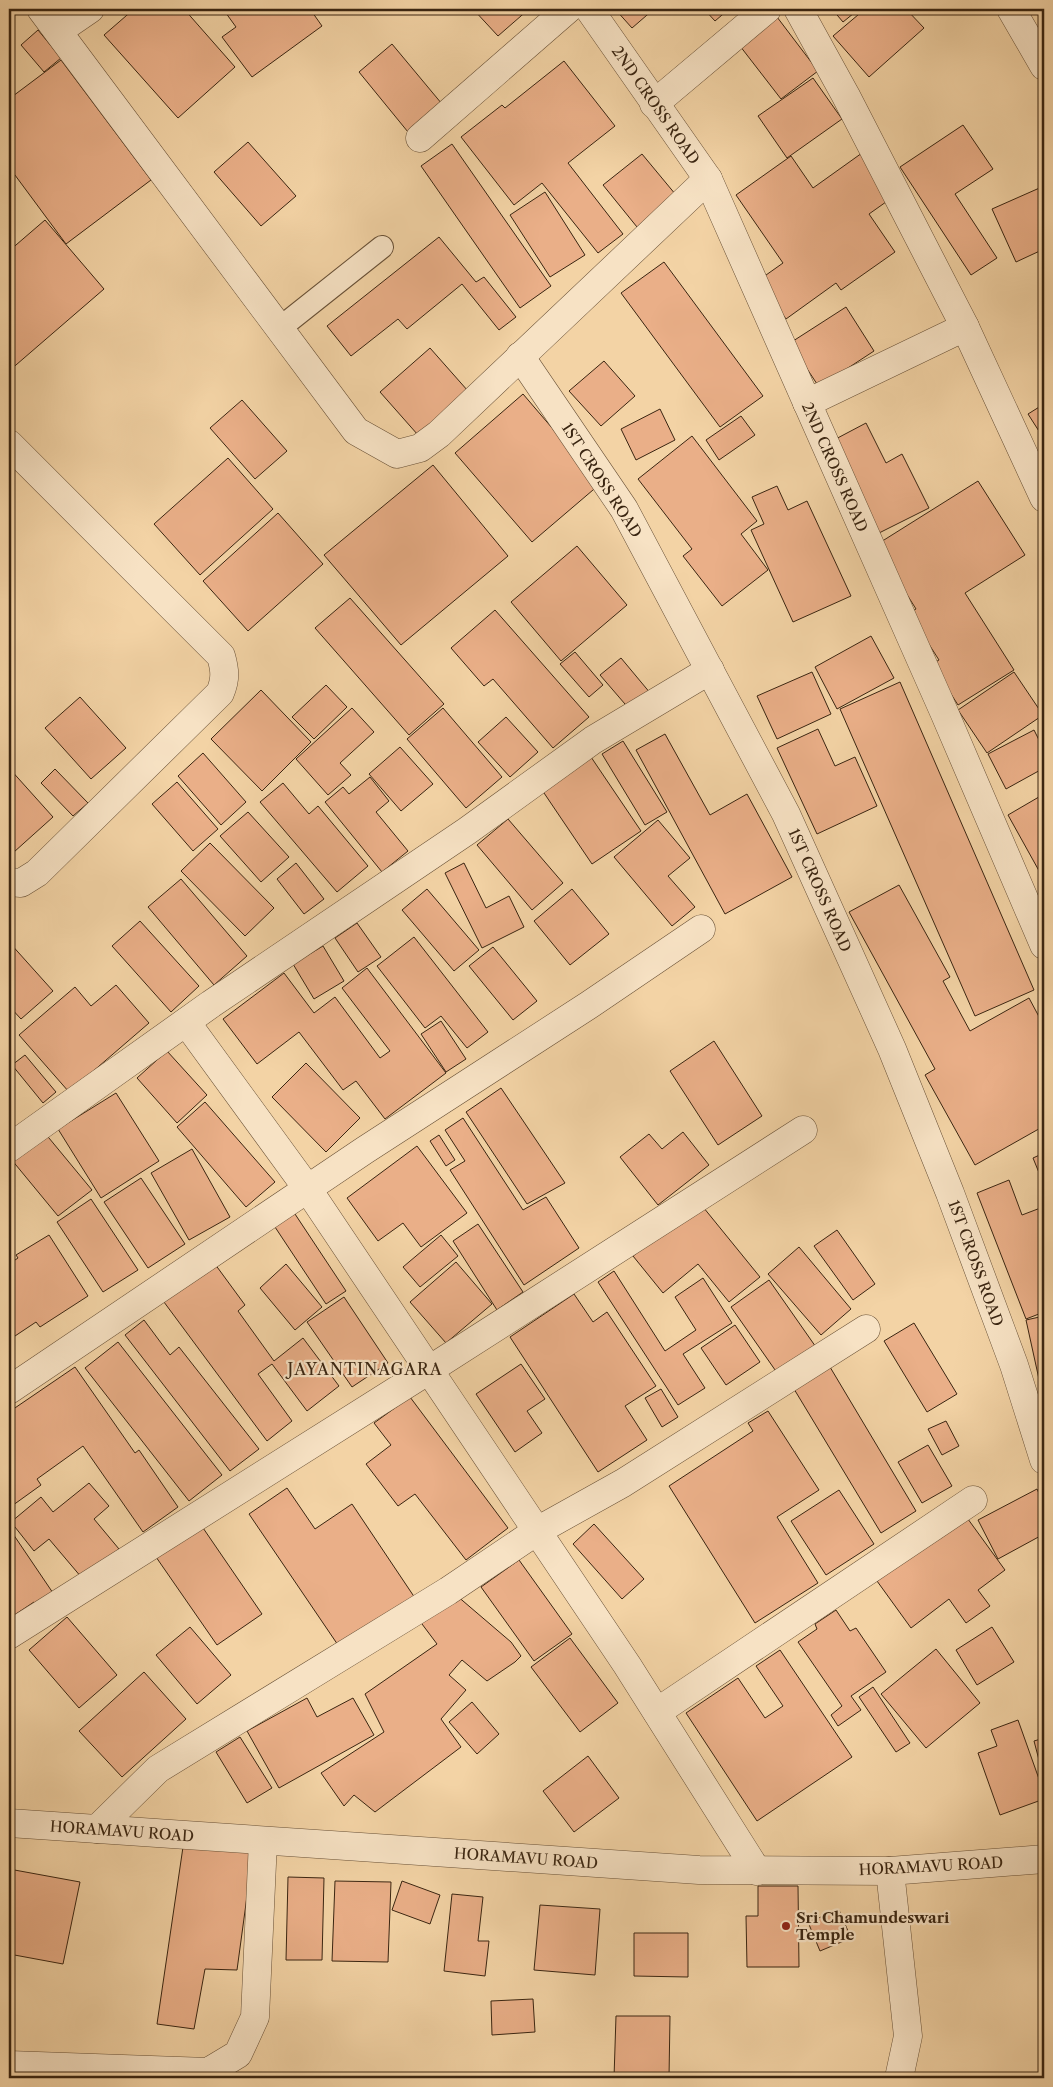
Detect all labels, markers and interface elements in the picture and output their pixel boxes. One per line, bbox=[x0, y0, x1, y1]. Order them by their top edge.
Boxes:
street label: 2ND CROSS ROAD bbox=[608, 42, 704, 168]
street label: 2ND CROSS ROAD bbox=[798, 399, 872, 535]
street label: 1ST CROSS ROAD bbox=[558, 419, 646, 541]
street label: 1ST CROSS ROAD bbox=[784, 825, 856, 955]
street label: 1ST CROSS ROAD bbox=[944, 1197, 1008, 1329]
district label: JAYANTINAGARA bbox=[284, 1359, 443, 1379]
street label: HORAMAVU ROAD bbox=[49, 1816, 195, 1846]
street label: HORAMAVU ROAD bbox=[453, 1843, 599, 1873]
street label: HORAMAVU ROAD bbox=[858, 1853, 1004, 1879]
place label: Sri Chamundeswari Temple bbox=[796, 1908, 950, 1944]
marker: Sri Chamundeswari Temple bbox=[780, 1920, 792, 1932]

